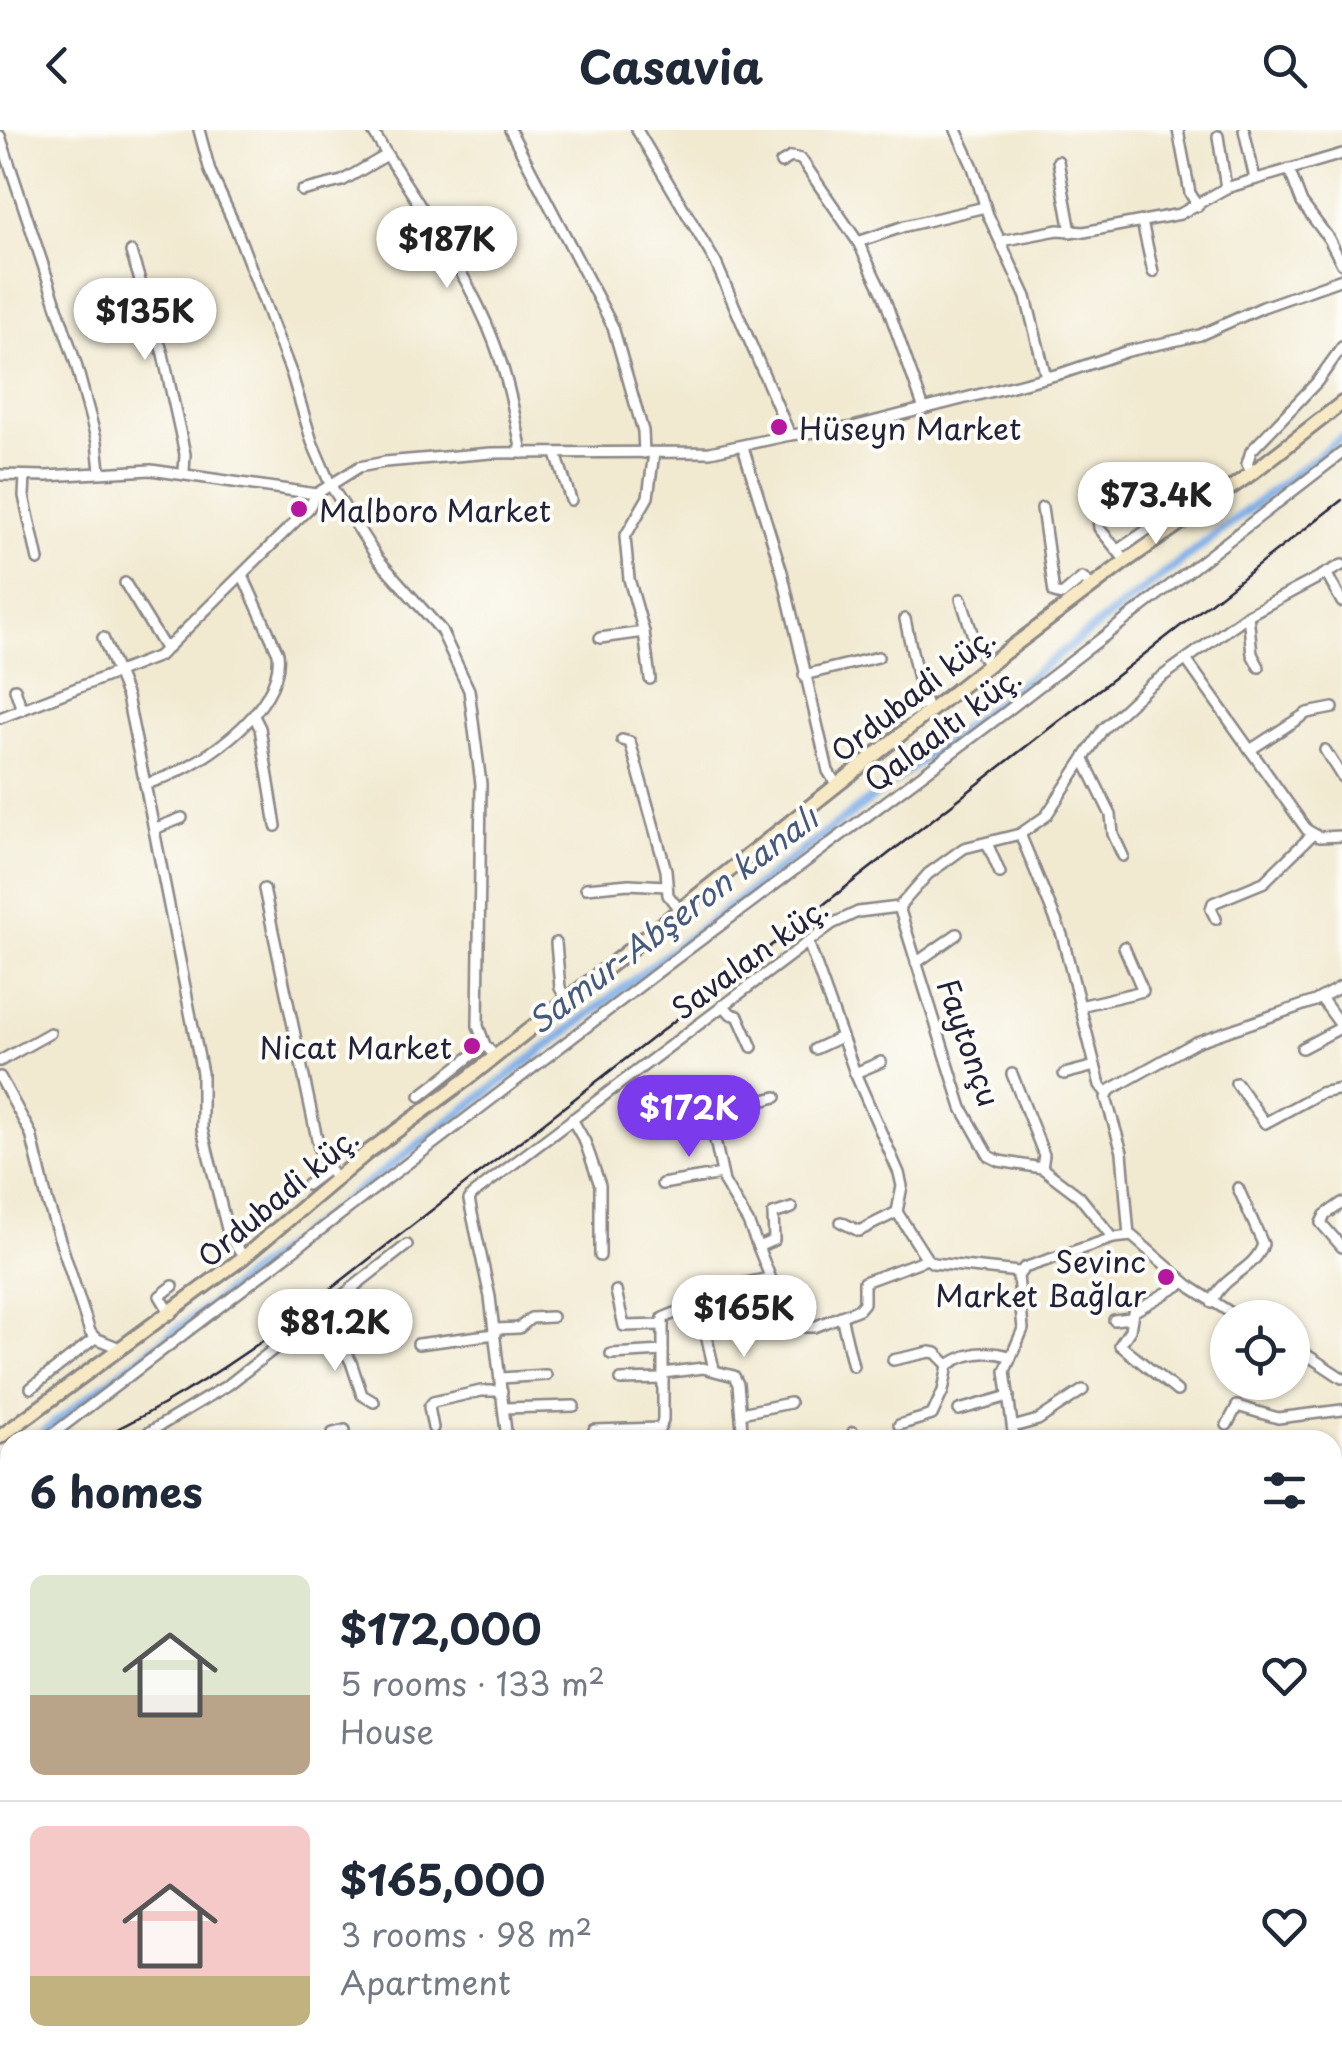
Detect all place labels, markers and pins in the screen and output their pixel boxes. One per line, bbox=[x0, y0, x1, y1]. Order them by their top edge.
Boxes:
pin: $187K bbox=[377, 206, 517, 291]
pin: $135K bbox=[75, 278, 215, 363]
place label: Hüseyn Market bbox=[799, 405, 1021, 450]
marker: Hüseyn Market bbox=[768, 416, 790, 438]
pin: $73.4K bbox=[1075, 462, 1237, 547]
place label: Malboro Market bbox=[319, 487, 551, 532]
marker: Malboro Market bbox=[288, 498, 310, 520]
place label: Nicat Market bbox=[260, 1024, 452, 1069]
marker: Nicat Market bbox=[461, 1035, 483, 1057]
pin: $172K bbox=[619, 1075, 759, 1160]
place label: Sevinc Market Bağlar bbox=[935, 1238, 1146, 1317]
marker: Sevinc Market Bağlar bbox=[1155, 1266, 1177, 1288]
pin: $165K bbox=[674, 1275, 814, 1360]
pin: $81.2K bbox=[254, 1289, 416, 1374]

